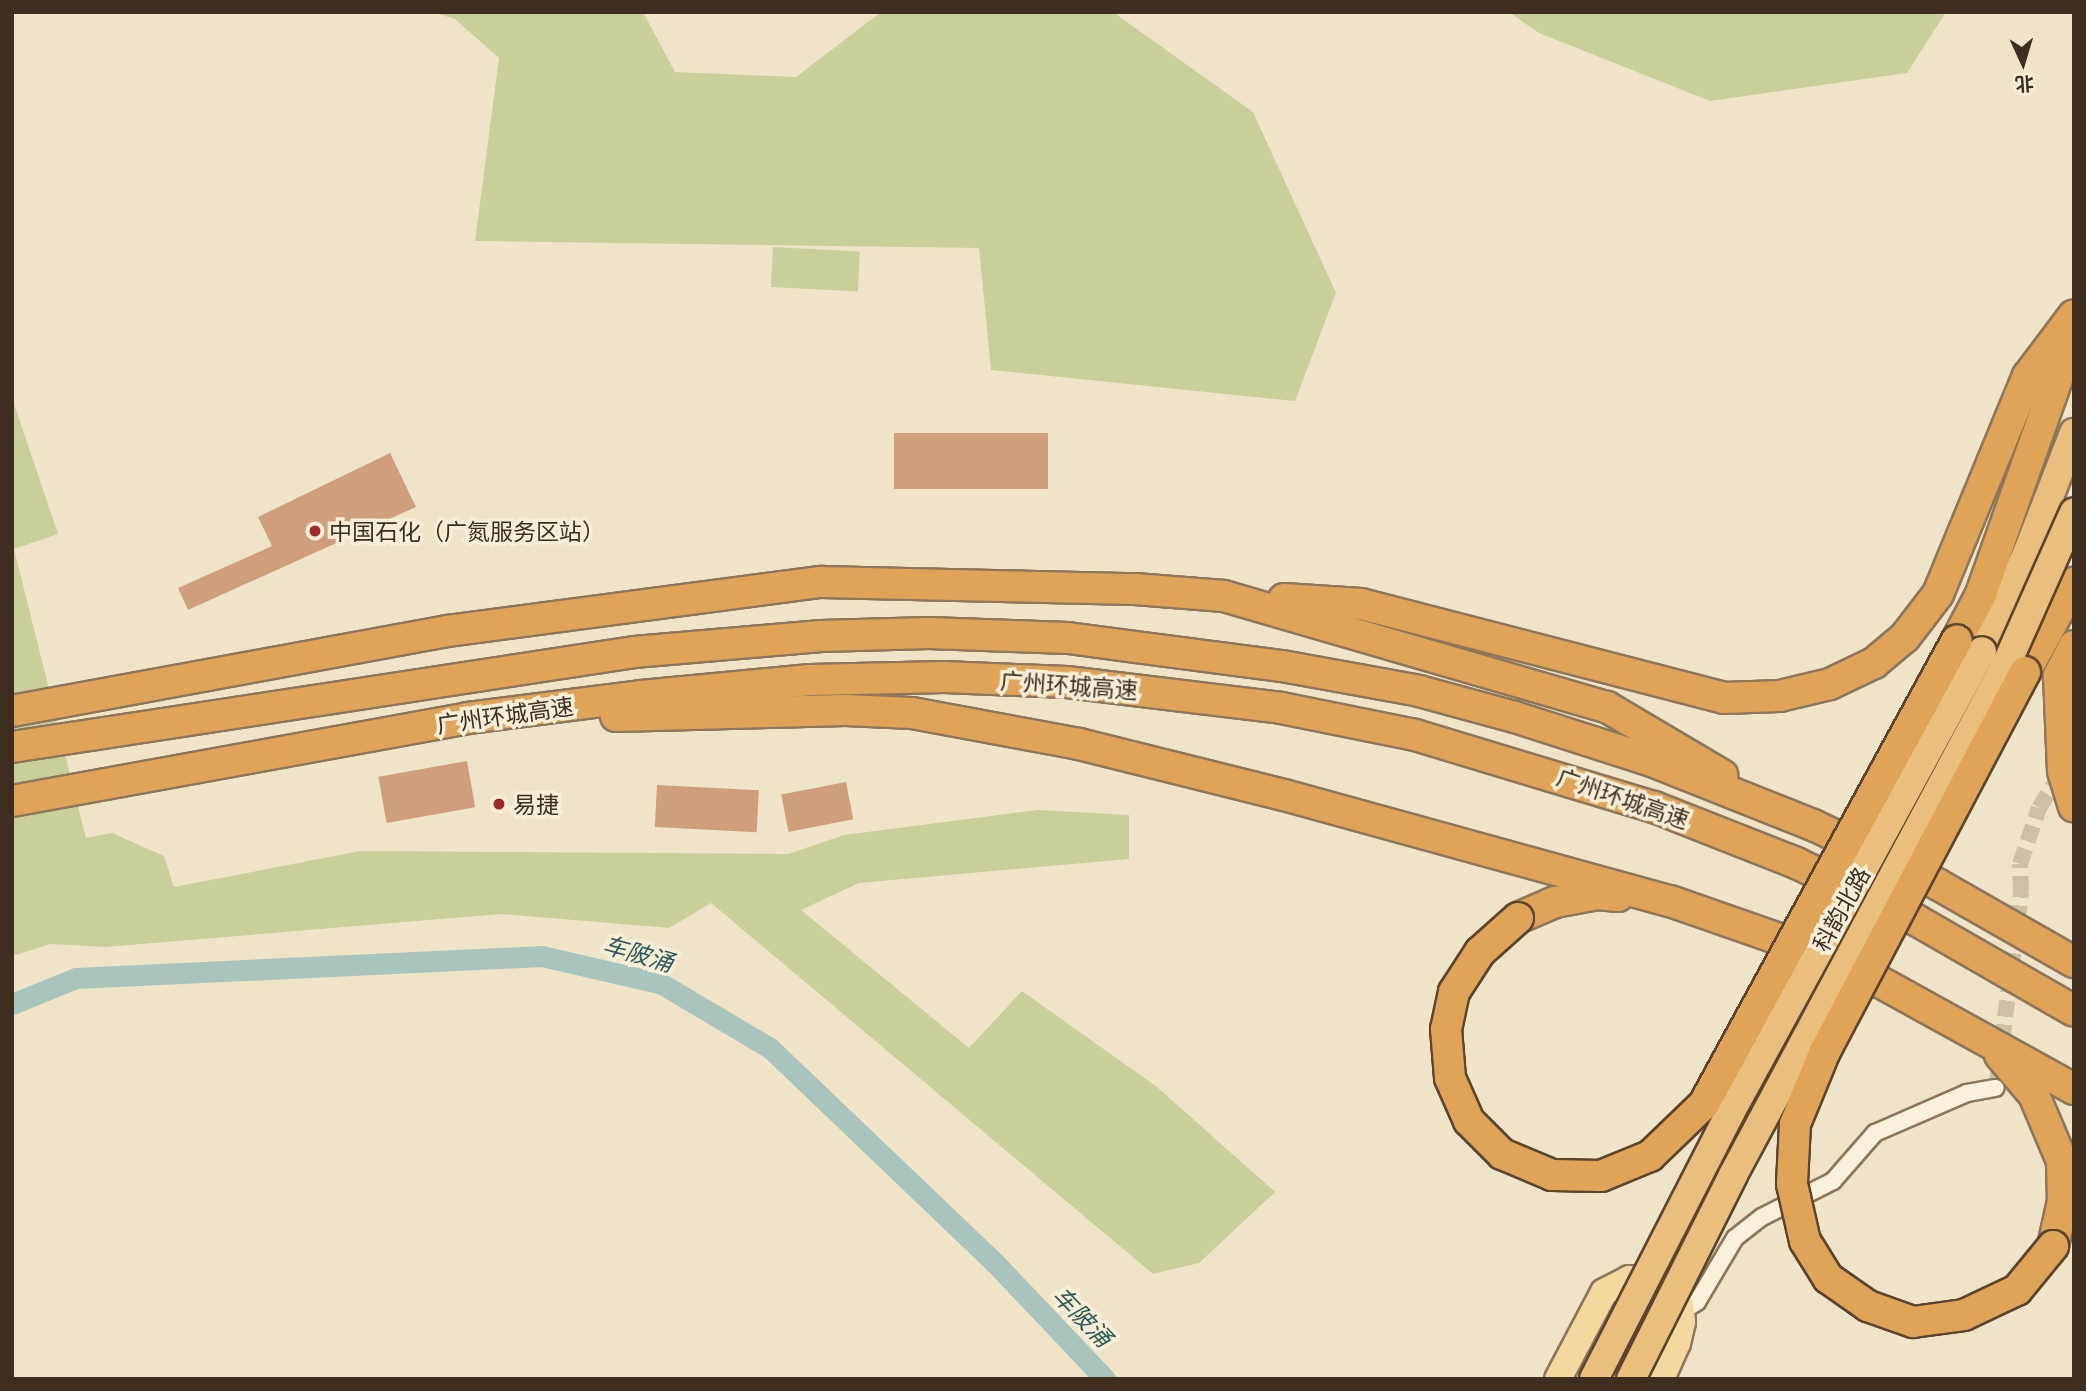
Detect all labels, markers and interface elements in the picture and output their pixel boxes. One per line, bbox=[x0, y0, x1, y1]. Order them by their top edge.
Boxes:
north arrow bbox=[1988, 28, 2058, 98]
text: 北 bbox=[2014, 71, 2035, 97]
place label: 中国石化（广氮服务区站） bbox=[329, 517, 605, 545]
marker: 中国石化（广氮服务区站） bbox=[307, 523, 323, 539]
street label: 广州环城高速 bbox=[999, 666, 1139, 704]
street label: 广州环城高速 bbox=[435, 692, 575, 738]
street label: 广州环城高速 bbox=[1553, 762, 1693, 834]
place label: 易捷 bbox=[513, 790, 559, 818]
marker: 易捷 bbox=[491, 796, 507, 812]
street label: 科韵北路 bbox=[1807, 862, 1875, 956]
water label: 车陂涌 bbox=[599, 930, 677, 978]
water label: 车陂涌 bbox=[1047, 1281, 1117, 1353]

